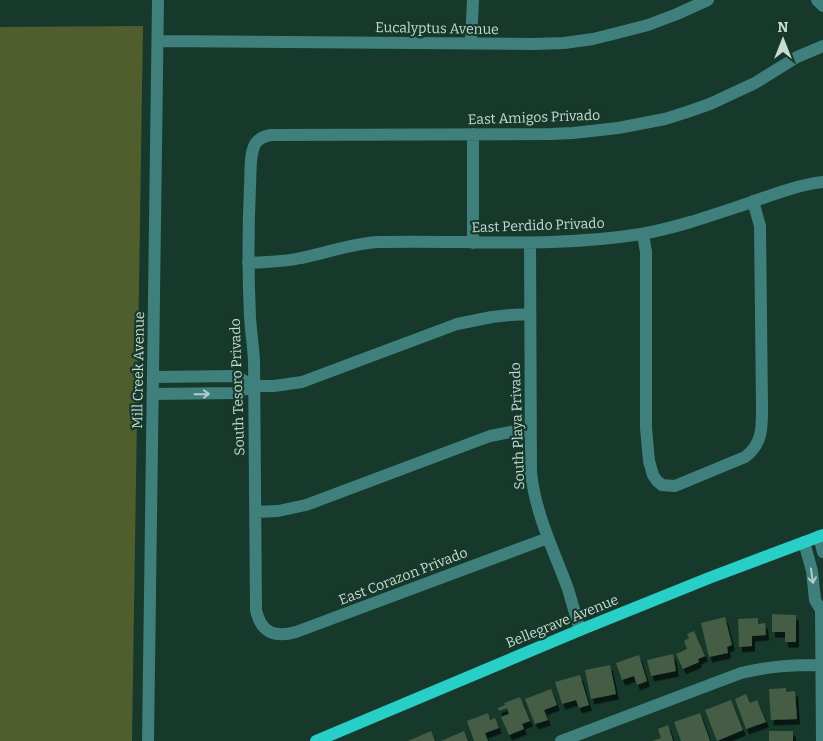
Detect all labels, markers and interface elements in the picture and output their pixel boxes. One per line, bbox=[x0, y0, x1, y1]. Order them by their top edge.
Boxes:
north arrow bbox=[758, 15, 808, 65]
street label: Eucalyptus Avenue bbox=[375, 19, 499, 38]
text: N bbox=[778, 19, 789, 36]
street label: East Amigos Privado bbox=[468, 107, 600, 128]
street label: East Perdido Privado bbox=[471, 215, 605, 236]
street label: Mill Creek Avenue bbox=[129, 311, 148, 429]
street label: South Tesoro Privado bbox=[227, 318, 248, 456]
street label: South Playa Privado bbox=[507, 362, 528, 490]
one-way arrow bbox=[193, 389, 209, 399]
street label: East Corazon Privado bbox=[336, 544, 470, 609]
one-way arrow bbox=[807, 568, 817, 584]
street label: Bellegrave Avenue bbox=[503, 591, 621, 652]

